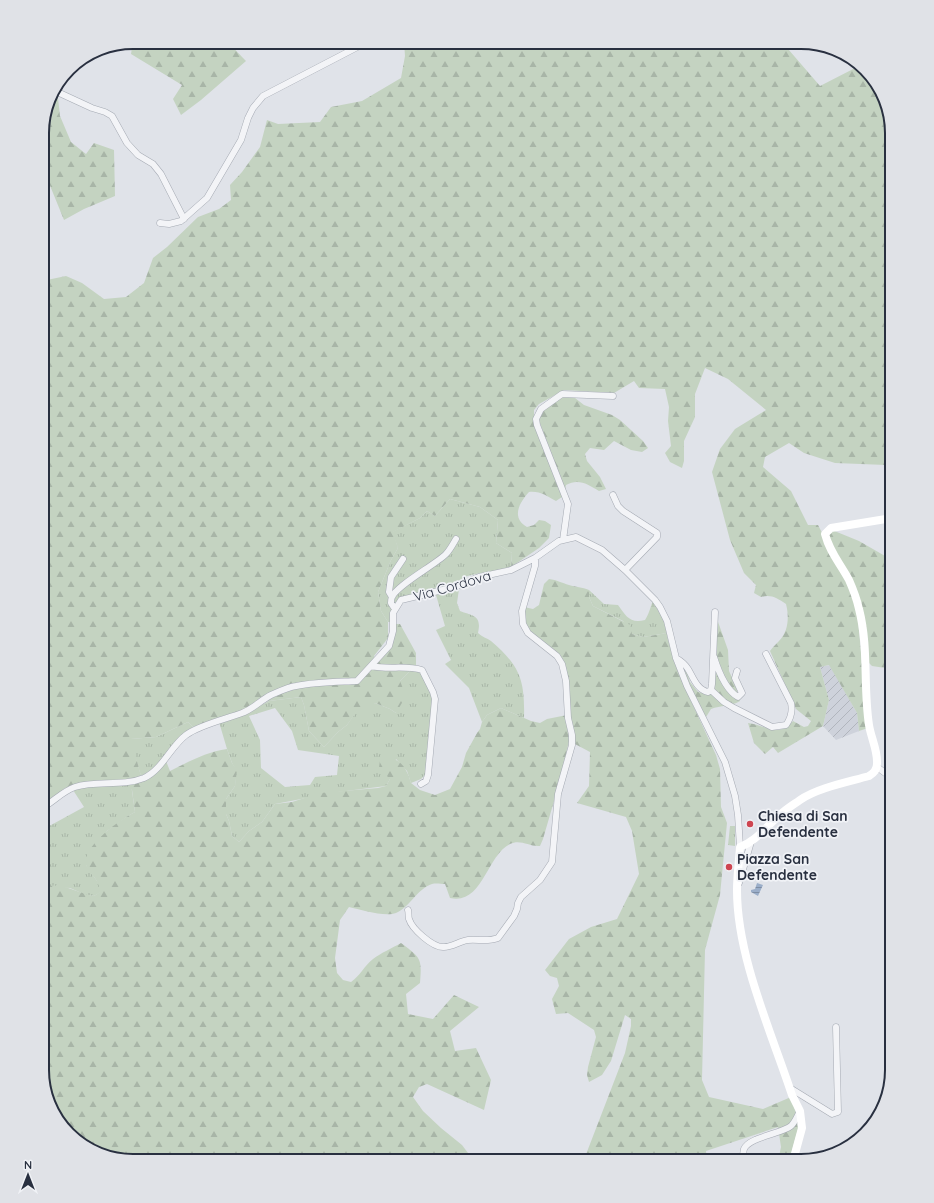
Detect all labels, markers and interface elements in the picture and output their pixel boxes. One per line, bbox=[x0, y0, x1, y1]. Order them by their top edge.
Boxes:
street label: Via Cordova bbox=[411, 566, 493, 606]
place label: Chiesa di San Defendente bbox=[758, 807, 848, 841]
marker: Chiesa di San Defendente bbox=[745, 819, 755, 829]
place label: Piazza San Defendente bbox=[737, 850, 817, 884]
marker: Piazza San Defendente bbox=[724, 862, 734, 872]
north arrow bbox=[8, 1155, 48, 1195]
text: N bbox=[24, 1158, 32, 1172]

